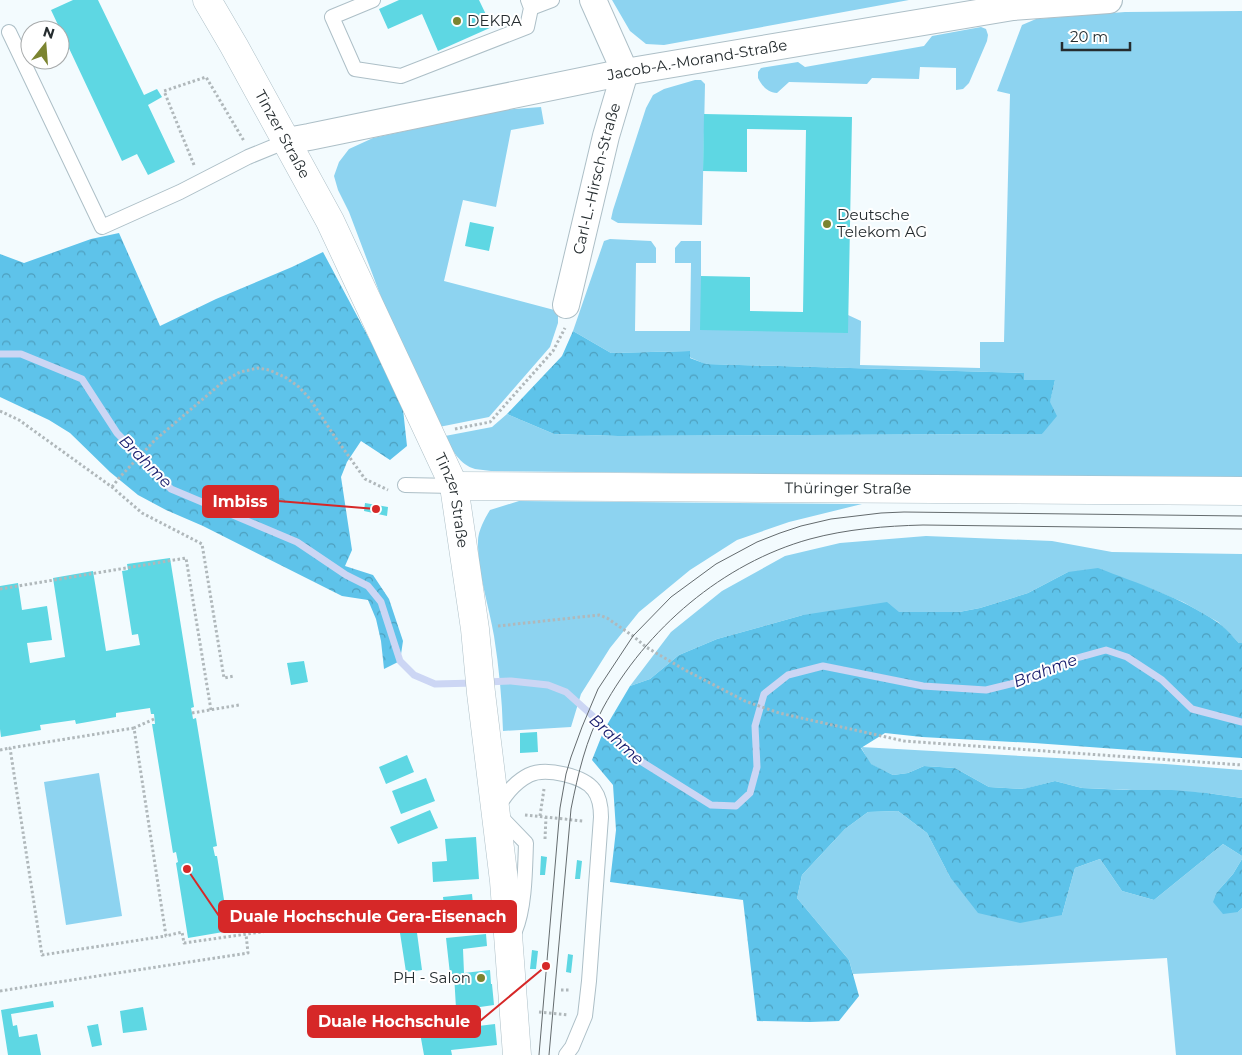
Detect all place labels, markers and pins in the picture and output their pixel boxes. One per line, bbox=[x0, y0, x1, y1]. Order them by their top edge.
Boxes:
place label: DEKRA bbox=[467, 11, 522, 30]
marker: DEKRA bbox=[451, 15, 463, 27]
place label: Deutsche Telekom AG bbox=[837, 205, 927, 241]
marker: Deutsche Telekom AG bbox=[821, 218, 833, 230]
callout: Imbiss bbox=[203, 486, 278, 517]
callout: Duale Hochschule Gera-Eisenach bbox=[219, 901, 516, 932]
place label: PH - Salon bbox=[393, 968, 471, 987]
marker: PH - Salon bbox=[475, 972, 487, 984]
callout: Duale Hochschule bbox=[308, 1006, 480, 1037]

